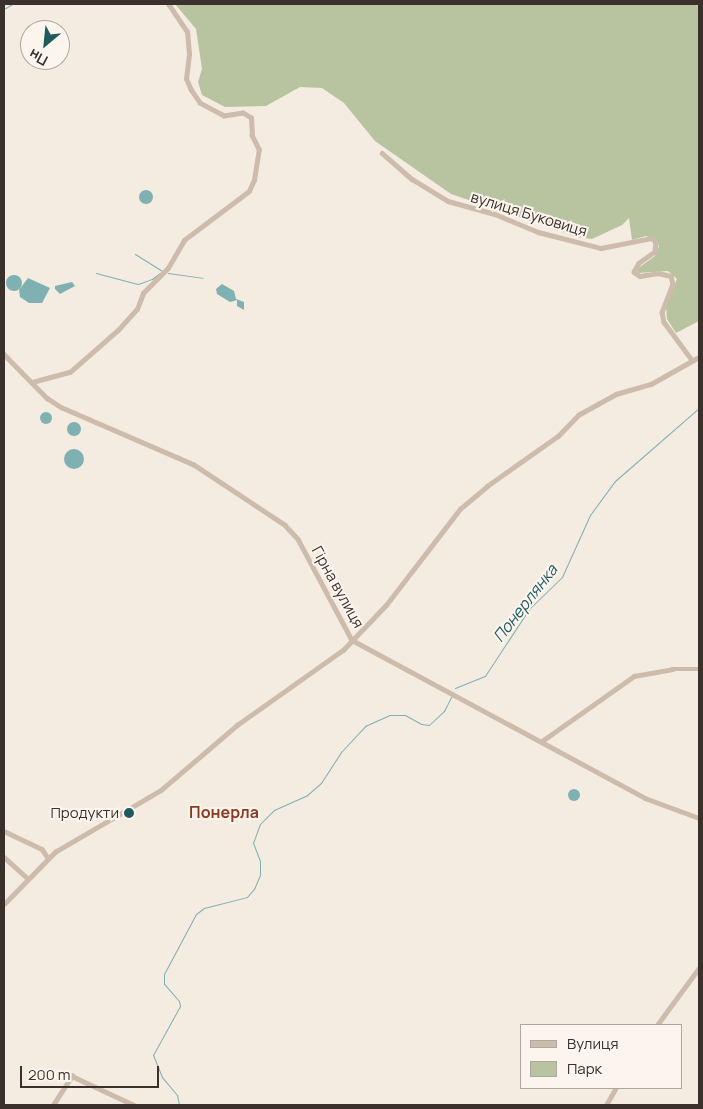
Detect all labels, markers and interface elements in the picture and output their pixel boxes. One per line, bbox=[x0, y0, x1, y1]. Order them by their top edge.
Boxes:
north arrow bbox=[20, 20, 70, 70]
text: Пн bbox=[25, 45, 51, 71]
street label: вулиця Буковиця bbox=[469, 188, 589, 240]
street label: Гірна вулиця bbox=[308, 543, 368, 631]
water label: Понерлянка bbox=[489, 560, 561, 646]
district label: Понерла bbox=[189, 802, 259, 822]
place label: Продукти bbox=[50, 804, 119, 822]
marker: Продукти bbox=[123, 807, 135, 819]
legend bbox=[520, 1024, 683, 1089]
text: Вулиця bbox=[567, 1033, 619, 1054]
scale bar bbox=[22, 1056, 161, 1088]
text: Парк bbox=[567, 1058, 602, 1079]
text: 200 m bbox=[28, 1064, 71, 1085]

